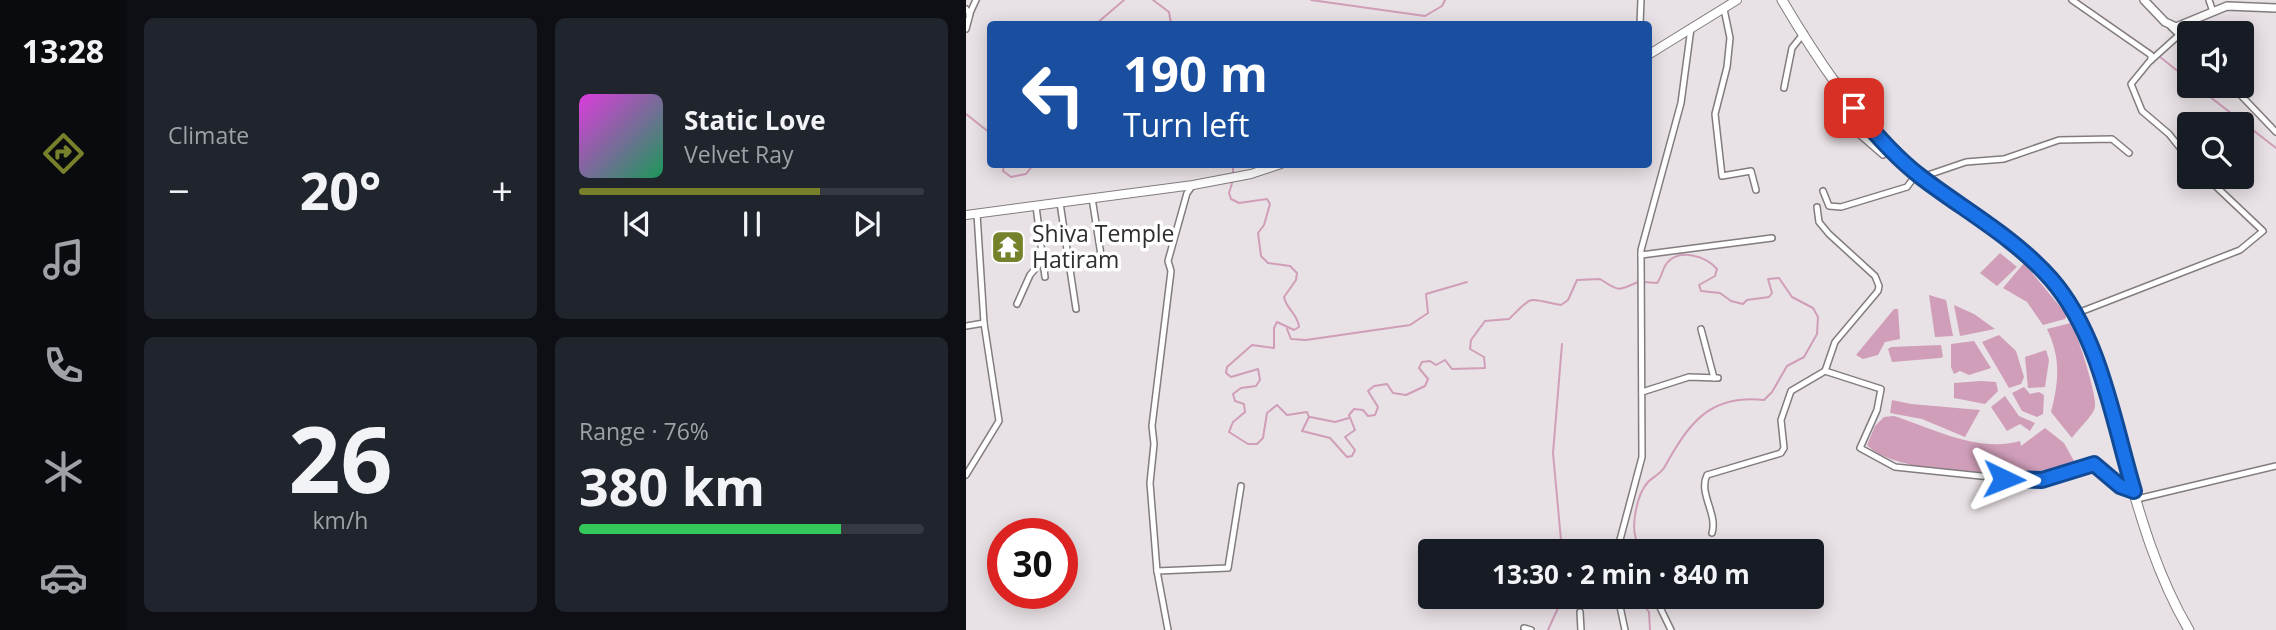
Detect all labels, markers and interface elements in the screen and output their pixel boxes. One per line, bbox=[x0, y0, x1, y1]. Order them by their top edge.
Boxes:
map controls bbox=[2177, 21, 2254, 189]
button: sound bbox=[2177, 21, 2254, 98]
text: 13:28 bbox=[22, 29, 104, 72]
text: 190 m bbox=[1123, 40, 1268, 106]
icon: left bbox=[1008, 49, 1099, 140]
pin bbox=[1824, 78, 1884, 138]
icon: arrive bbox=[1835, 89, 1873, 127]
text: Static Love bbox=[684, 102, 826, 138]
text: Turn left bbox=[1123, 103, 1249, 146]
button: search bbox=[2177, 112, 2254, 189]
text: Climate bbox=[168, 119, 249, 151]
icon: directions bbox=[39, 129, 88, 178]
text: Velvet Ray bbox=[684, 138, 794, 170]
text: 20° bbox=[300, 154, 381, 225]
text: − bbox=[168, 164, 190, 216]
text: + bbox=[491, 164, 513, 216]
icon: previous bbox=[618, 205, 656, 243]
icon: pause bbox=[733, 205, 771, 243]
icon: next bbox=[848, 205, 886, 243]
place label: Shiva Temple Hatiram bbox=[1032, 217, 1174, 275]
temple icon: Shiva Temple Hatiram bbox=[989, 228, 1027, 266]
icon: music bbox=[39, 235, 88, 284]
icon: phone bbox=[39, 341, 88, 390]
text: 26 bbox=[288, 396, 393, 520]
text: Range · 76% bbox=[579, 415, 709, 447]
position arrow bbox=[1967, 442, 2041, 516]
icon: climate bbox=[39, 447, 88, 496]
text: 380 km bbox=[579, 450, 765, 521]
text: km/h bbox=[313, 504, 368, 536]
speed limit sign: 30 bbox=[987, 518, 1078, 609]
icon: car bbox=[39, 553, 88, 602]
text: 13:30 · 2 min · 840 m bbox=[1492, 556, 1750, 592]

